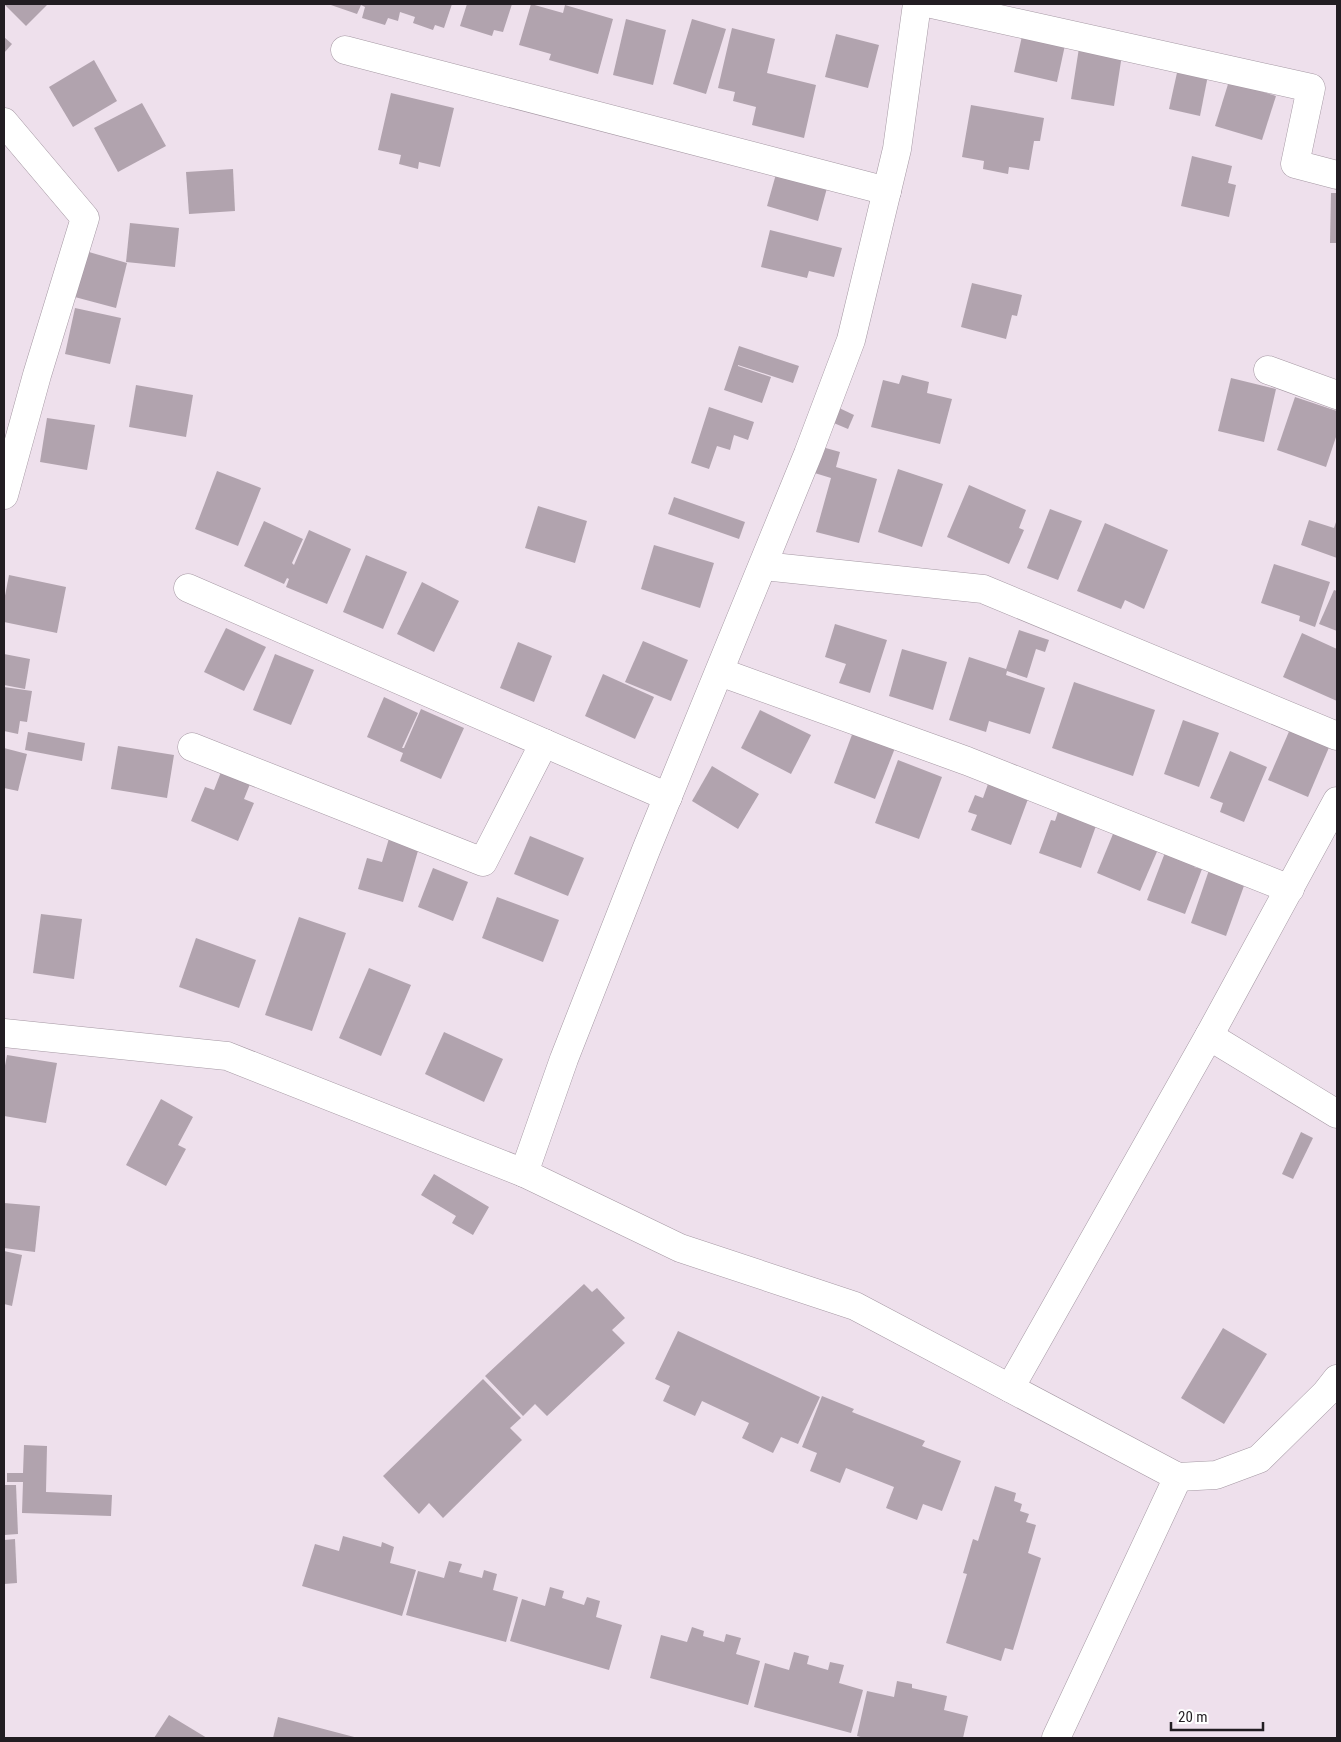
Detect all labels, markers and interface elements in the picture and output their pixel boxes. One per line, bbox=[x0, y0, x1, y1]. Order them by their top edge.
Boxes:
scale bar bbox=[1171, 1700, 1264, 1732]
text: 20 m bbox=[1178, 1708, 1208, 1726]

